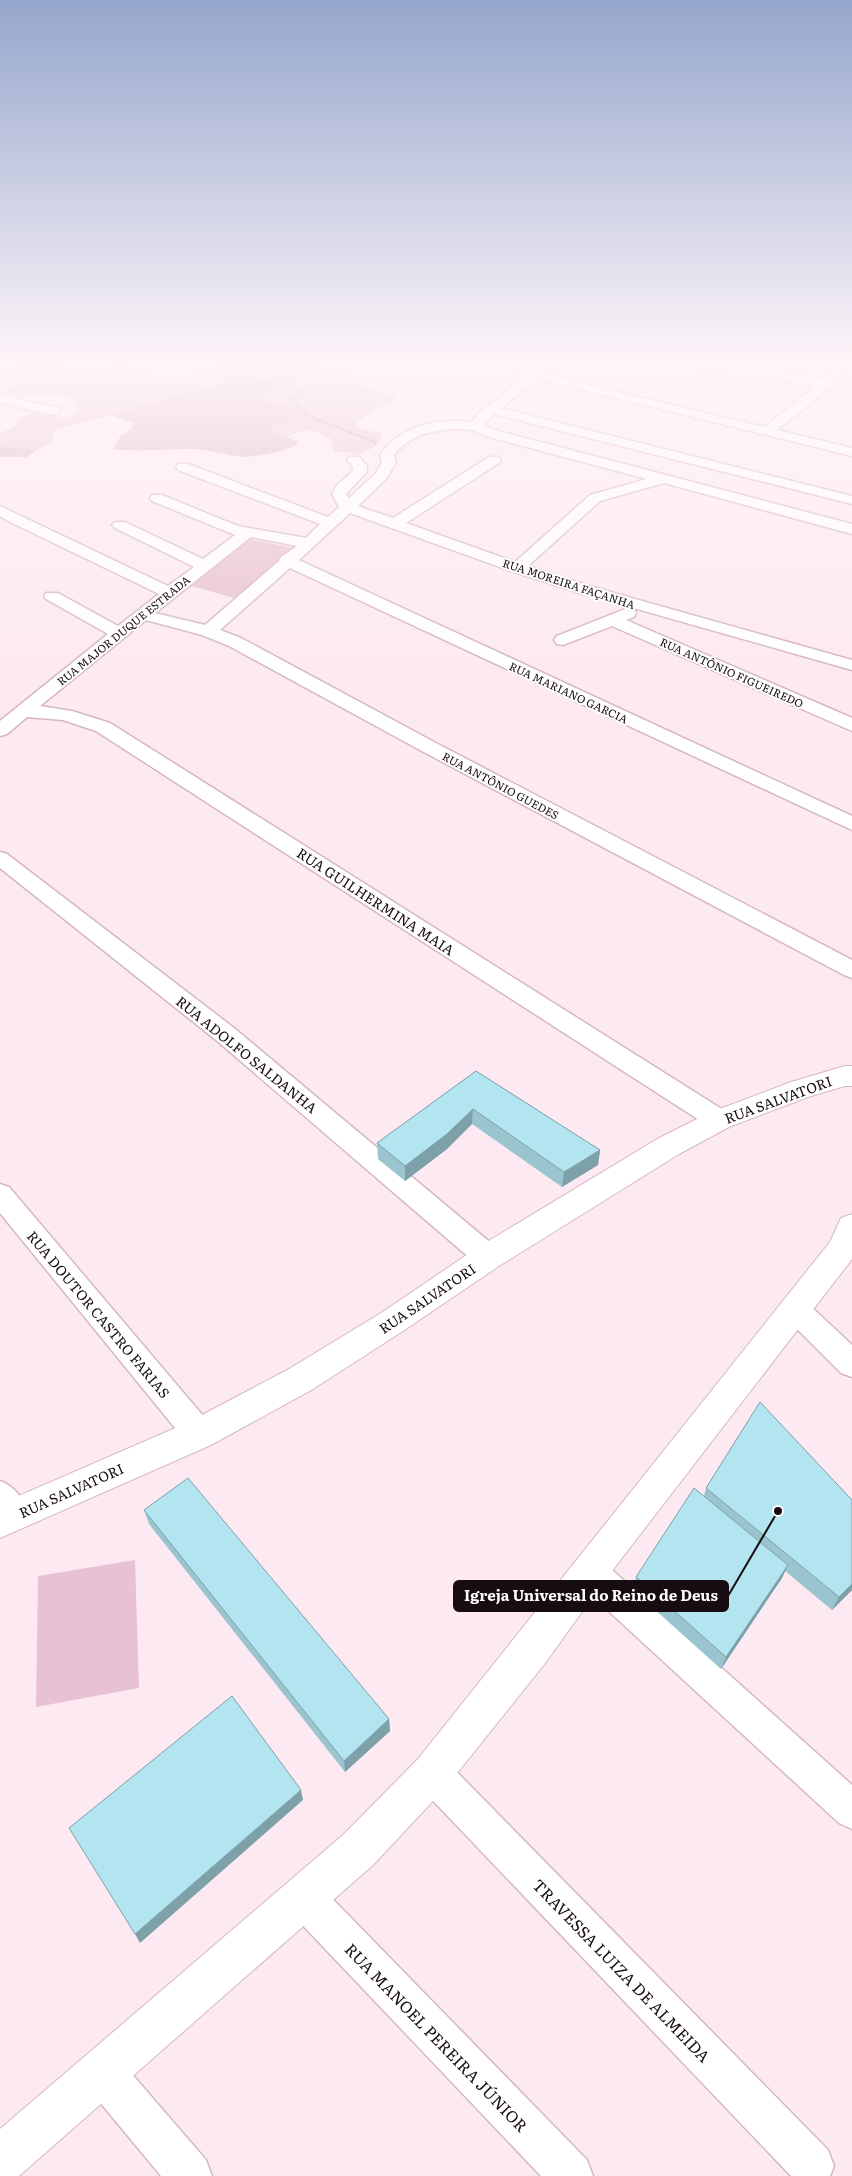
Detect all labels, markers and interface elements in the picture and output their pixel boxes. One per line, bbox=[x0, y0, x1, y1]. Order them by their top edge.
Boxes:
street label: RUA MOREIRA FAÇANHA bbox=[501, 554, 637, 612]
street label: RUA MAJOR DUQUE ESTRADA bbox=[53, 571, 193, 689]
street label: RUA ANTÔNIO FIGUEIREDO bbox=[658, 633, 806, 711]
street label: RUA MARIANO GARCIA bbox=[507, 657, 631, 727]
street label: RUA ANTÔNIO GUEDES bbox=[440, 747, 562, 823]
street label: RUA GUILHERMINA MAIA bbox=[293, 842, 459, 960]
street label: RUA ADOLFO SALDANHA bbox=[172, 991, 322, 1118]
street label: RUA SALVATORI bbox=[722, 1070, 834, 1128]
street label: RUA DOUTOR CASTRO FARIAS bbox=[23, 1226, 175, 1402]
street label: RUA SALVATORI bbox=[375, 1258, 479, 1338]
street label: RUA SALVATORI bbox=[15, 1458, 127, 1522]
callout: Igreja Universal do Reino de Deus bbox=[454, 1581, 728, 1611]
text: Igreja Universal do Reino de Deus bbox=[464, 1583, 718, 1606]
street label: TRAVESSA LUIZA DE ALMEIDA bbox=[528, 1873, 717, 2067]
street label: RUA MANOEL PEREIRA JÚNIOR bbox=[340, 1937, 534, 2137]

